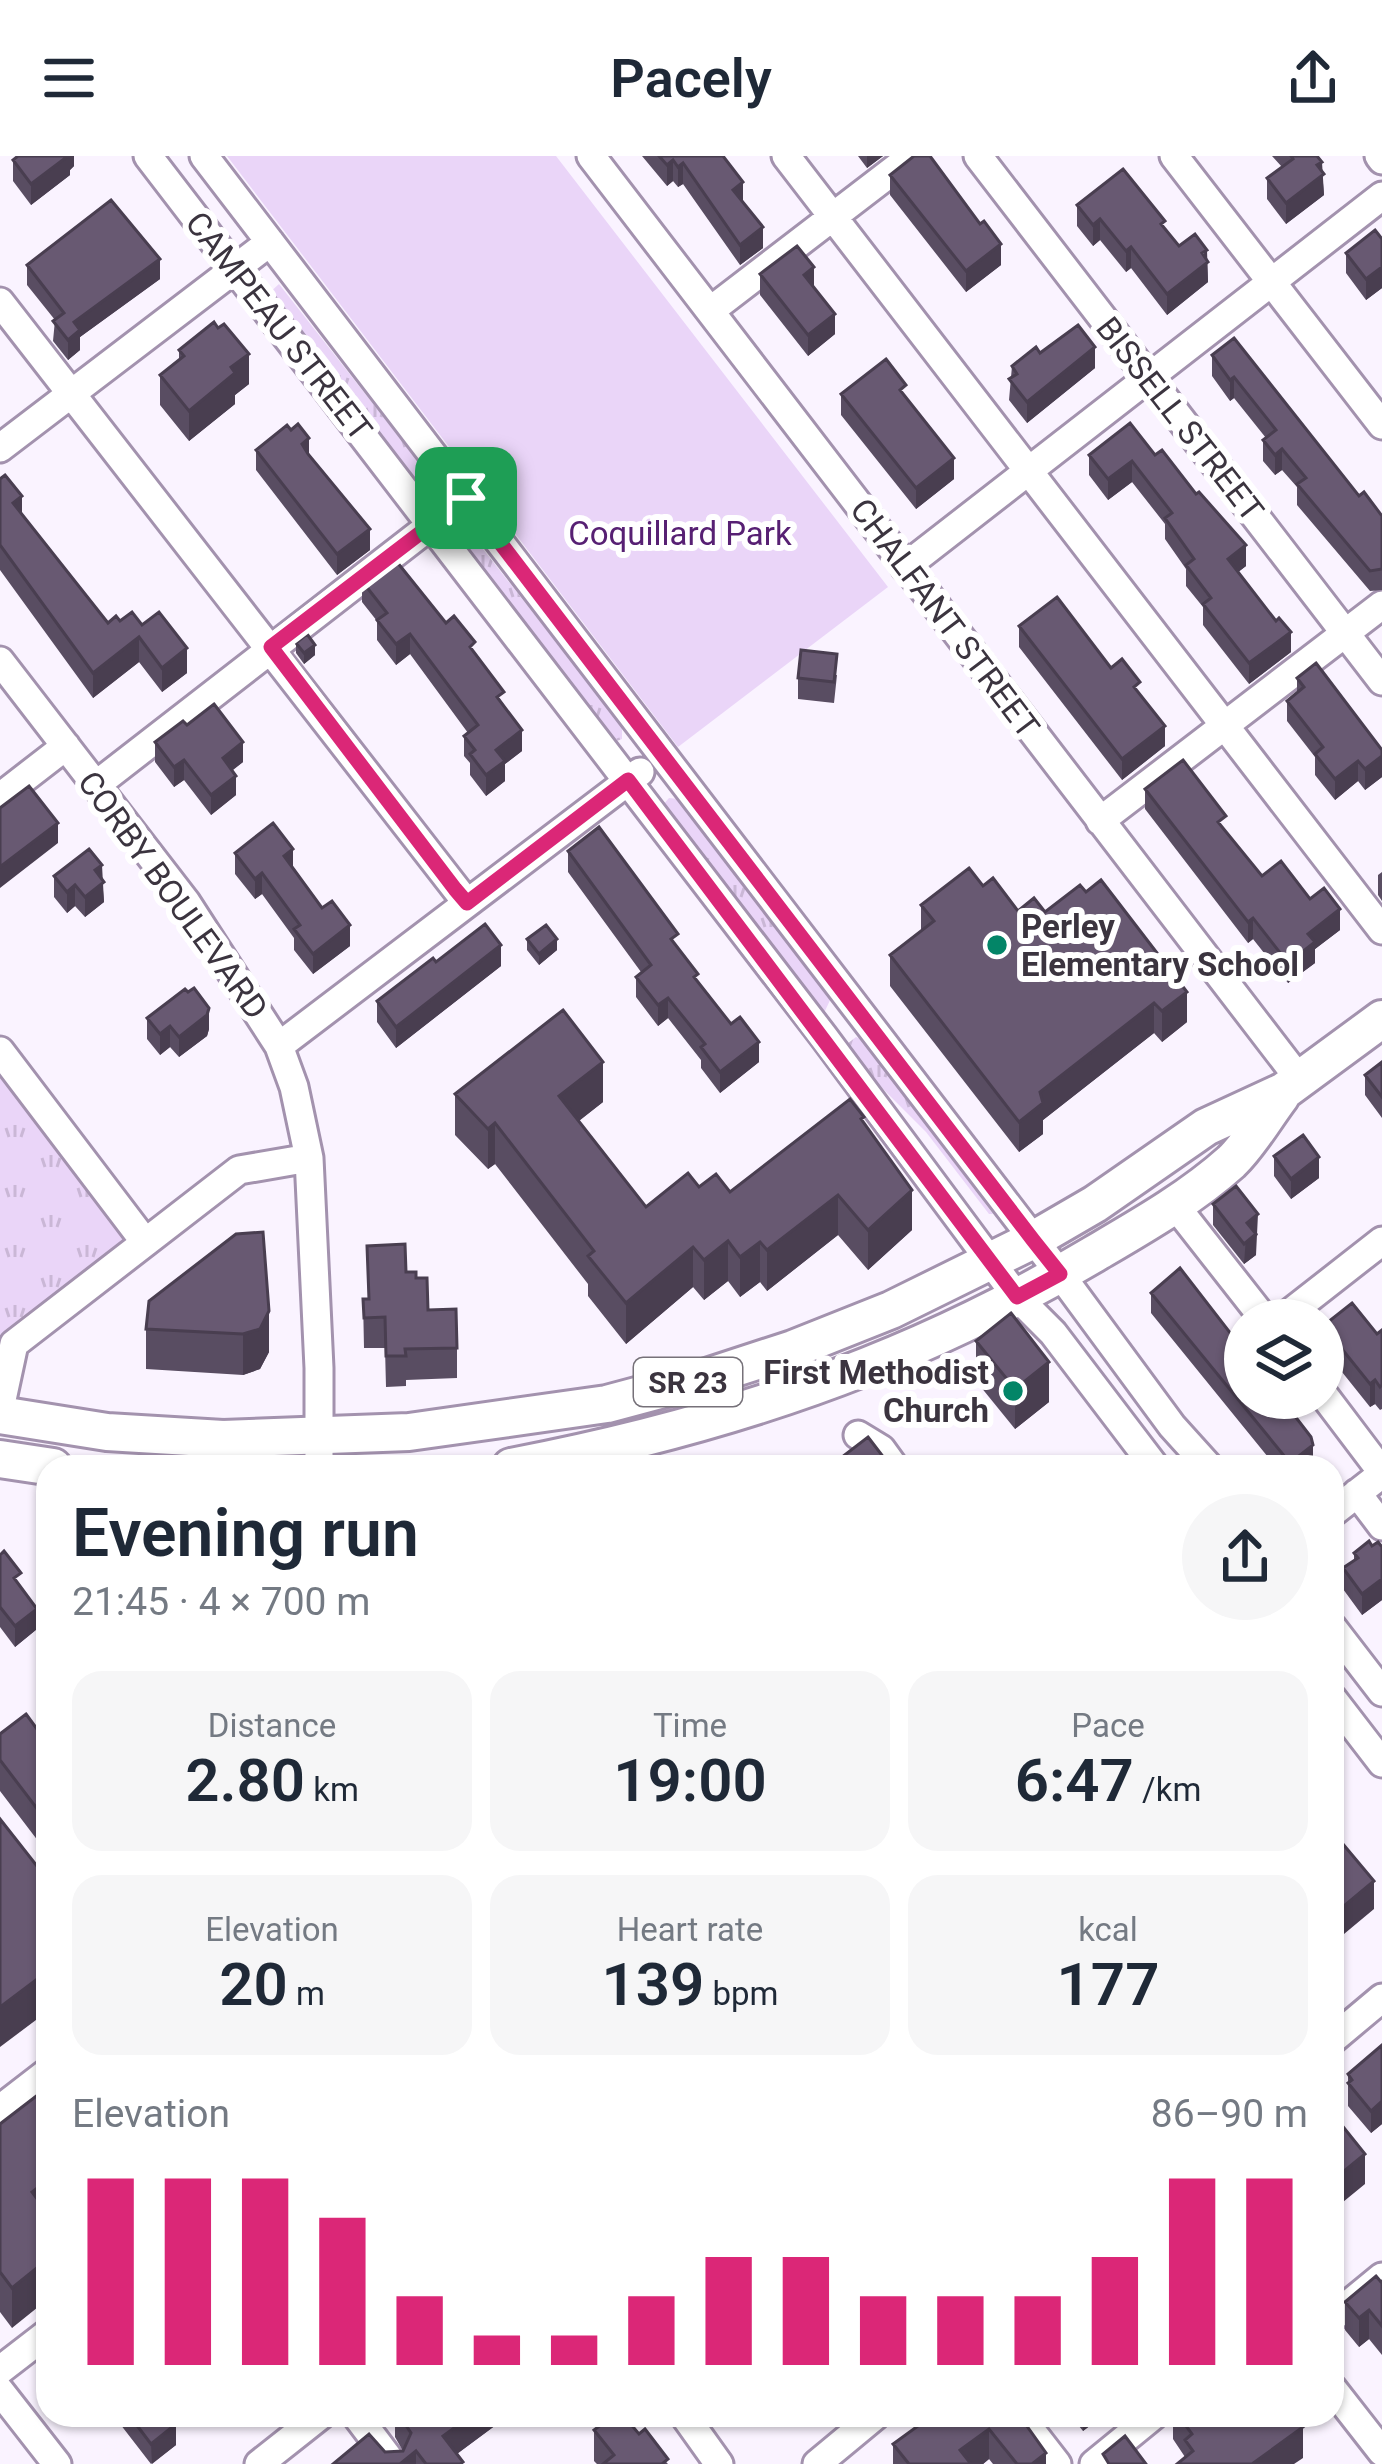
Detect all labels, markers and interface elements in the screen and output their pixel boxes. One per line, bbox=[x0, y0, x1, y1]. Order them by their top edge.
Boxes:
icon: menu bbox=[36, 45, 102, 111]
icon: share bbox=[1280, 45, 1346, 111]
text: Pacely bbox=[610, 47, 772, 110]
street label: CAMPEAU STREET bbox=[178, 204, 380, 448]
street label: BISSELL STREET bbox=[1088, 309, 1272, 529]
pin bbox=[415, 447, 517, 549]
icon: arrive bbox=[433, 465, 499, 531]
street label: CHALFANT STREET bbox=[842, 491, 1048, 745]
park label: Coquillard Park bbox=[568, 514, 792, 553]
street label: CORBY BOULEVARD bbox=[70, 764, 276, 1026]
place label: Perley Elementary School bbox=[1021, 907, 1299, 984]
marker: Perley Elementary School bbox=[984, 932, 1010, 958]
map controls bbox=[1224, 1299, 1344, 1419]
button: layers bbox=[1224, 1299, 1344, 1419]
place label: First Methodist Church bbox=[763, 1353, 989, 1430]
road number: SR 23 bbox=[634, 1358, 742, 1406]
marker: First Methodist Church bbox=[1000, 1378, 1026, 1404]
button: share bbox=[1182, 1494, 1308, 1620]
text: Evening run bbox=[72, 1495, 419, 1572]
text: 21:45 · 4 × 700 m bbox=[72, 1579, 370, 1625]
text: Distance bbox=[208, 1706, 336, 1745]
text: Time bbox=[653, 1706, 727, 1745]
text: Pace bbox=[1071, 1706, 1145, 1745]
text: 2.80 bbox=[185, 1745, 305, 1816]
text: 19:00 bbox=[613, 1745, 767, 1816]
text: 6:47 bbox=[1015, 1745, 1134, 1816]
text: km bbox=[305, 1770, 359, 1809]
text: /km bbox=[1134, 1770, 1201, 1809]
text: Elevation bbox=[205, 1910, 339, 1949]
text: Heart rate bbox=[617, 1910, 763, 1949]
text: kcal bbox=[1078, 1910, 1138, 1949]
text: 20 bbox=[219, 1949, 288, 2020]
text: 139 bbox=[601, 1949, 704, 2020]
text: 177 bbox=[1057, 1949, 1159, 2020]
text: m bbox=[288, 1974, 325, 2013]
text: bpm bbox=[704, 1974, 779, 2013]
text: Elevation bbox=[72, 2091, 230, 2137]
text: 86–90 m bbox=[1151, 2091, 1308, 2137]

